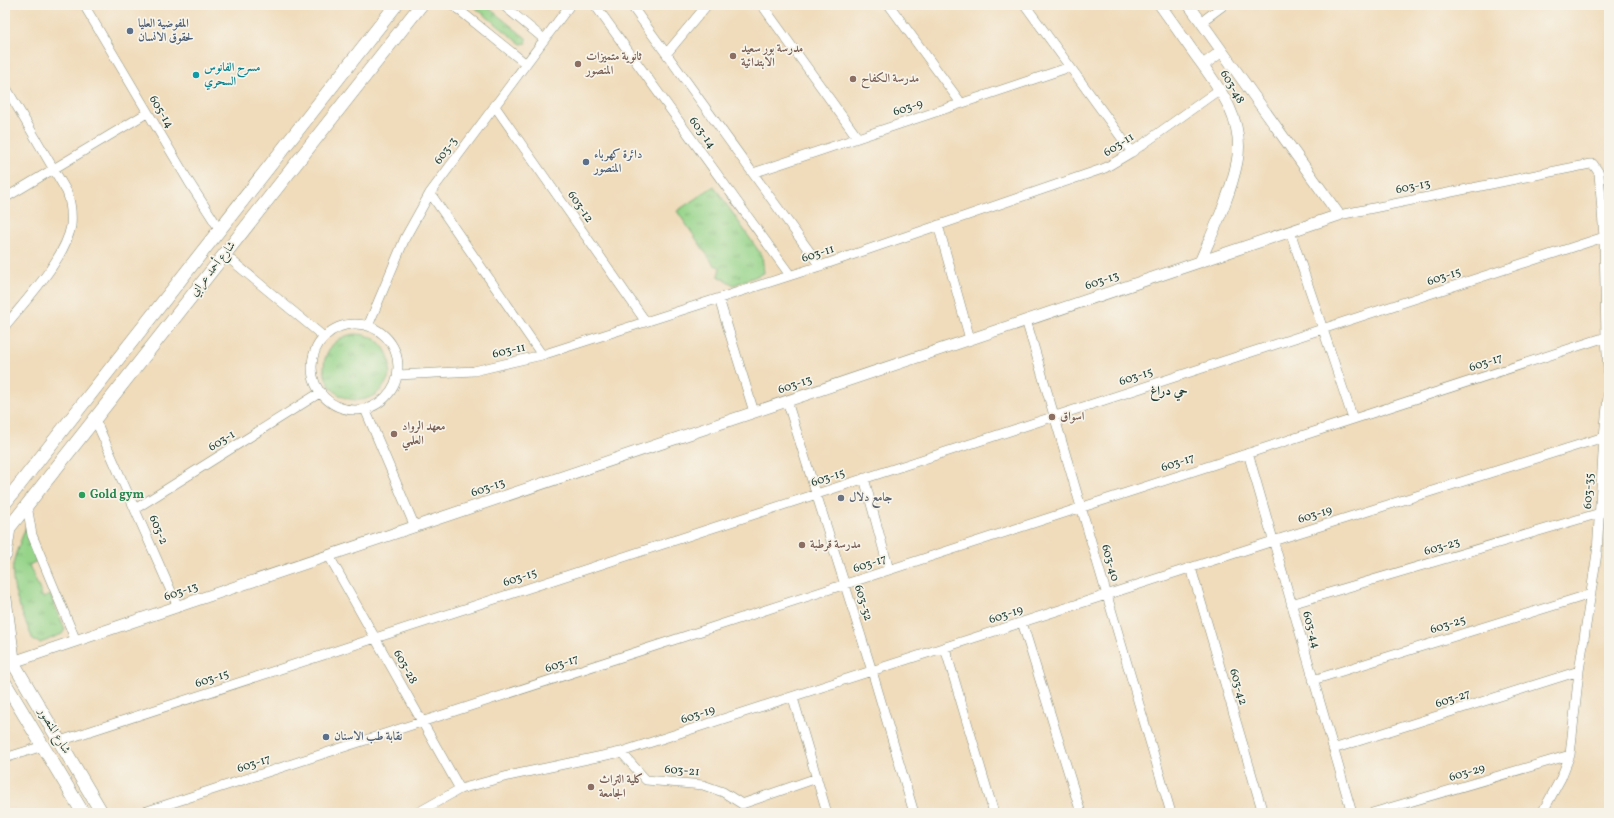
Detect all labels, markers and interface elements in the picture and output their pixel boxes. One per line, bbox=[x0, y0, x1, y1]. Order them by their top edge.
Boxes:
place label: المفوضية العليا لحقوق الانسان bbox=[138, 16, 194, 46]
marker: المفوضية العليا لحقوق الانسان bbox=[125, 26, 135, 36]
place label: مدرسة بور سعيد الابتدائية bbox=[741, 41, 804, 71]
place label: ثانوية متميزات المنصور bbox=[584, 49, 642, 79]
marker: مدرسة بور سعيد الابتدائية bbox=[728, 51, 738, 61]
marker: ثانوية متميزات المنصور bbox=[573, 59, 583, 69]
place label: مسرح الفانوس السحري bbox=[204, 60, 261, 91]
street label: 603-48 bbox=[1216, 67, 1248, 107]
marker: مسرح الفانوس السحري bbox=[191, 70, 201, 80]
place label: مدرسة الكفاح bbox=[861, 71, 919, 89]
marker: مدرسة الكفاح bbox=[848, 74, 858, 84]
street label: 605-14 bbox=[145, 93, 177, 131]
street label: 603-9 bbox=[891, 96, 925, 120]
street label: 603-14 bbox=[685, 114, 719, 152]
street label: 603-11 bbox=[1101, 129, 1137, 161]
street label: 603-3 bbox=[431, 134, 461, 168]
place label: دائرة كهرباء المنصور bbox=[592, 147, 642, 177]
marker: دائرة كهرباء المنصور bbox=[581, 157, 591, 167]
street label: 603-13 bbox=[1394, 176, 1432, 198]
street label: 603-12 bbox=[563, 188, 597, 226]
street label: شارع أحمد عرابي bbox=[186, 237, 241, 301]
street label: 603-11 bbox=[800, 241, 836, 267]
street label: 603-15 bbox=[1425, 264, 1463, 290]
street label: 603-13 bbox=[1083, 268, 1121, 294]
street label: 603-11 bbox=[491, 339, 527, 363]
street label: 603-17 bbox=[1467, 350, 1505, 376]
street label: 603-15 bbox=[1117, 364, 1155, 390]
street label: 603-13 bbox=[776, 372, 814, 398]
district label: حي دراغ bbox=[1150, 383, 1188, 402]
place label: اسواق bbox=[1060, 409, 1085, 425]
marker: اسواق bbox=[1047, 412, 1057, 422]
place label: معهد الرواد العلمي bbox=[402, 419, 446, 451]
street label: 603-1 bbox=[206, 427, 238, 455]
marker: معهد الرواد العلمي bbox=[389, 429, 399, 439]
street label: 603-17 bbox=[1159, 450, 1197, 476]
street label: 603-15 bbox=[809, 465, 847, 491]
street label: 603-35 bbox=[1580, 472, 1598, 509]
street label: 603-13 bbox=[469, 475, 507, 501]
place label: Gold gym bbox=[90, 487, 144, 503]
marker: Gold gym bbox=[77, 490, 87, 500]
place label: جامع دلال bbox=[849, 490, 892, 509]
marker: جامع دلال bbox=[836, 493, 846, 503]
street label: 603-19 bbox=[1296, 502, 1334, 528]
street label: 603-2 bbox=[145, 513, 171, 547]
street label: 603-23 bbox=[1422, 534, 1462, 560]
place label: مدرسة قرطبة bbox=[810, 537, 861, 553]
marker: مدرسة قرطبة bbox=[797, 540, 807, 550]
street label: 603-40 bbox=[1097, 543, 1123, 583]
street label: 603-17 bbox=[851, 551, 889, 577]
street label: 603-15 bbox=[501, 565, 539, 591]
street label: 603-13 bbox=[162, 579, 200, 605]
street label: 603-32 bbox=[850, 583, 876, 623]
street label: 603-19 bbox=[987, 602, 1025, 628]
street label: 603-44 bbox=[1298, 610, 1324, 650]
street label: 603-25 bbox=[1428, 612, 1468, 638]
street label: 603-28 bbox=[389, 647, 421, 687]
street label: 603-17 bbox=[543, 651, 581, 677]
street label: 603-15 bbox=[193, 666, 231, 692]
street label: 603-42 bbox=[1225, 667, 1251, 707]
street label: 603-27 bbox=[1433, 686, 1473, 712]
street label: 603-19 bbox=[679, 702, 717, 728]
street label: شارع المنصور bbox=[32, 704, 74, 758]
place label: نقابة طب الاسنان bbox=[334, 729, 402, 745]
marker: نقابة طب الاسنان bbox=[321, 732, 331, 742]
street label: 603-17 bbox=[235, 751, 273, 777]
street label: 603-29 bbox=[1447, 760, 1487, 786]
street label: 603-21 bbox=[664, 761, 700, 781]
place label: كلية التراث الجامعة bbox=[599, 772, 643, 802]
marker: كلية التراث الجامعة bbox=[586, 782, 596, 792]

